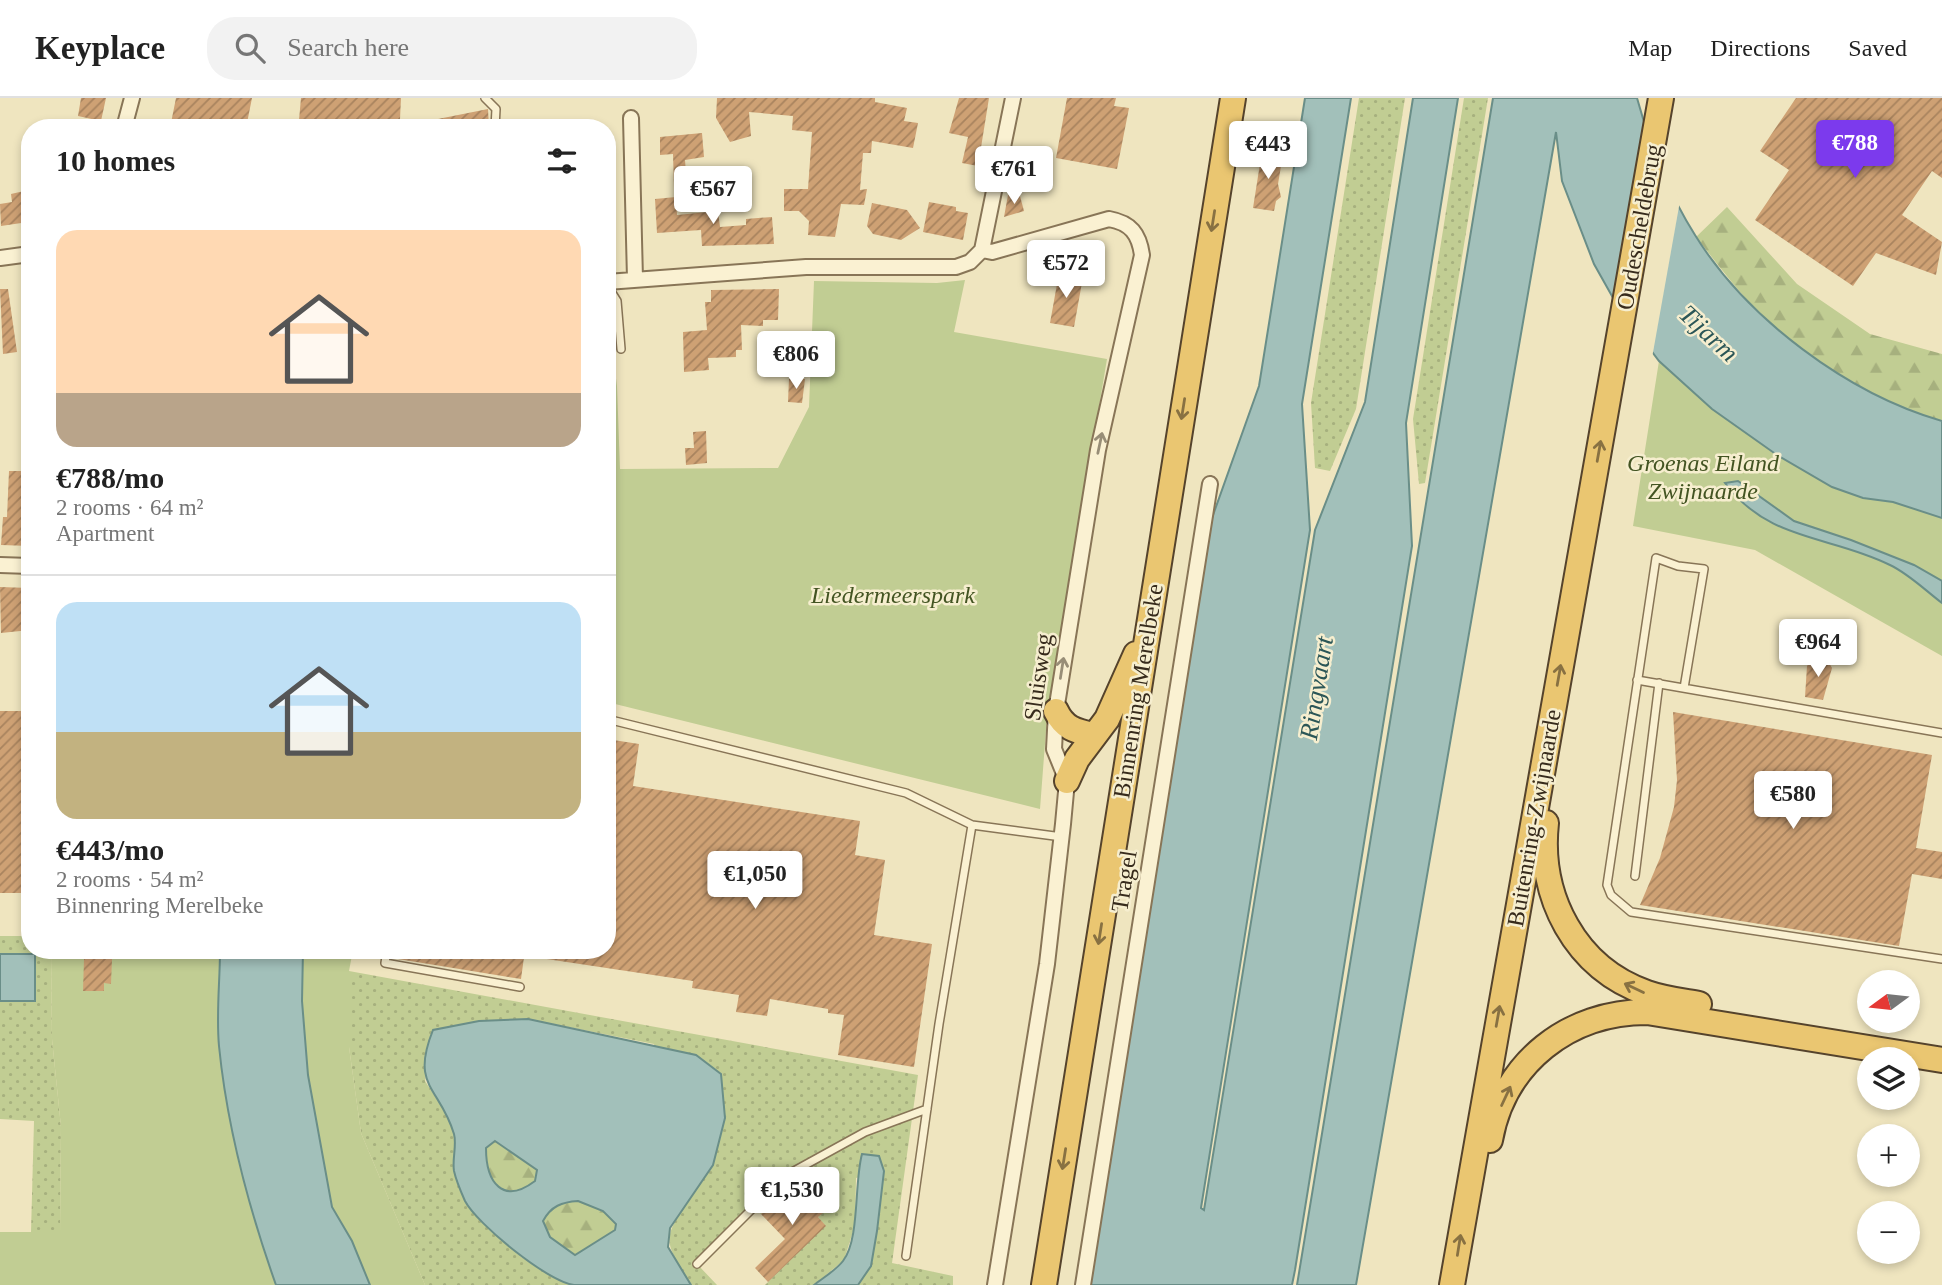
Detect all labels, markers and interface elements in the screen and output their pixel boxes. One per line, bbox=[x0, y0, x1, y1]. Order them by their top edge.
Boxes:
search box bbox=[207, 17, 697, 80]
icon: search bbox=[231, 29, 269, 67]
text: Keyplace bbox=[35, 30, 165, 66]
text: Search here bbox=[287, 33, 409, 62]
text: Map bbox=[1628, 35, 1672, 61]
text: Directions bbox=[1710, 35, 1810, 61]
text: Saved bbox=[1848, 35, 1907, 61]
pin: €788 bbox=[1814, 120, 1896, 180]
pin: €443 bbox=[1227, 122, 1309, 181]
text: €788 bbox=[1832, 130, 1878, 155]
text: €443 bbox=[1245, 131, 1291, 156]
icon: filters bbox=[543, 142, 581, 180]
street label: Oudescheldebrug bbox=[1612, 142, 1666, 312]
text: 10 homes bbox=[56, 144, 175, 177]
pin: €761 bbox=[973, 146, 1055, 206]
text: €761 bbox=[991, 156, 1037, 181]
pin: €567 bbox=[672, 166, 754, 226]
text: €567 bbox=[690, 176, 736, 201]
one-way arrow bbox=[1206, 210, 1219, 232]
pin: €572 bbox=[1025, 240, 1107, 300]
text: €572 bbox=[1043, 250, 1089, 275]
icon: home bbox=[256, 276, 382, 402]
water label: Tijarm bbox=[1673, 299, 1744, 368]
pin: €806 bbox=[755, 331, 837, 391]
text: €806 bbox=[773, 341, 819, 366]
one-way arrow bbox=[1176, 397, 1189, 420]
one-way arrow bbox=[1093, 432, 1107, 455]
one-way arrow bbox=[1593, 440, 1606, 462]
park label: Groenas Eiland Zwijnaarde bbox=[1627, 450, 1780, 504]
text: €788/mo bbox=[56, 461, 164, 494]
text: 2 rooms · 64 m² bbox=[56, 495, 203, 520]
text: Apartment bbox=[56, 521, 154, 546]
park label: Liedermeerspark bbox=[810, 582, 975, 608]
street label: Binnenring Merelbeke bbox=[1108, 582, 1168, 800]
pin: €964 bbox=[1777, 620, 1859, 679]
text: €964 bbox=[1795, 629, 1841, 654]
street label: Sluisweg bbox=[1019, 632, 1057, 722]
water label: Ringvaart bbox=[1294, 634, 1339, 743]
icon: home bbox=[256, 648, 382, 774]
one-way arrow bbox=[1056, 657, 1069, 679]
one-way arrow bbox=[1553, 664, 1566, 686]
street label: Buitenring-Zwijnaarde bbox=[1502, 707, 1566, 929]
pin: €580 bbox=[1752, 772, 1834, 831]
text: €580 bbox=[1770, 781, 1816, 806]
text: €443/mo bbox=[56, 833, 164, 866]
street label: Tragel bbox=[1106, 848, 1142, 914]
pin: €1,050 bbox=[698, 852, 812, 911]
text: €1,050 bbox=[723, 861, 787, 886]
text: 2 rooms · 54 m² bbox=[56, 867, 203, 892]
text: Binnenring Merelbeke bbox=[56, 893, 264, 918]
one-way arrow bbox=[1093, 922, 1106, 945]
north arrow bbox=[1857, 970, 1920, 1032]
map controls bbox=[1857, 970, 1920, 1264]
one-way arrow bbox=[1624, 980, 1645, 994]
one-way arrow bbox=[1492, 1006, 1506, 1028]
button: layers bbox=[1857, 1047, 1920, 1110]
one-way arrow bbox=[1499, 1086, 1513, 1107]
button: + bbox=[1857, 1124, 1920, 1187]
one-way arrow bbox=[1057, 1147, 1070, 1170]
pin: €1,530 bbox=[735, 1168, 849, 1227]
text: €1,530 bbox=[760, 1177, 824, 1202]
button: − bbox=[1857, 1201, 1920, 1264]
one-way arrow bbox=[1453, 1234, 1466, 1257]

